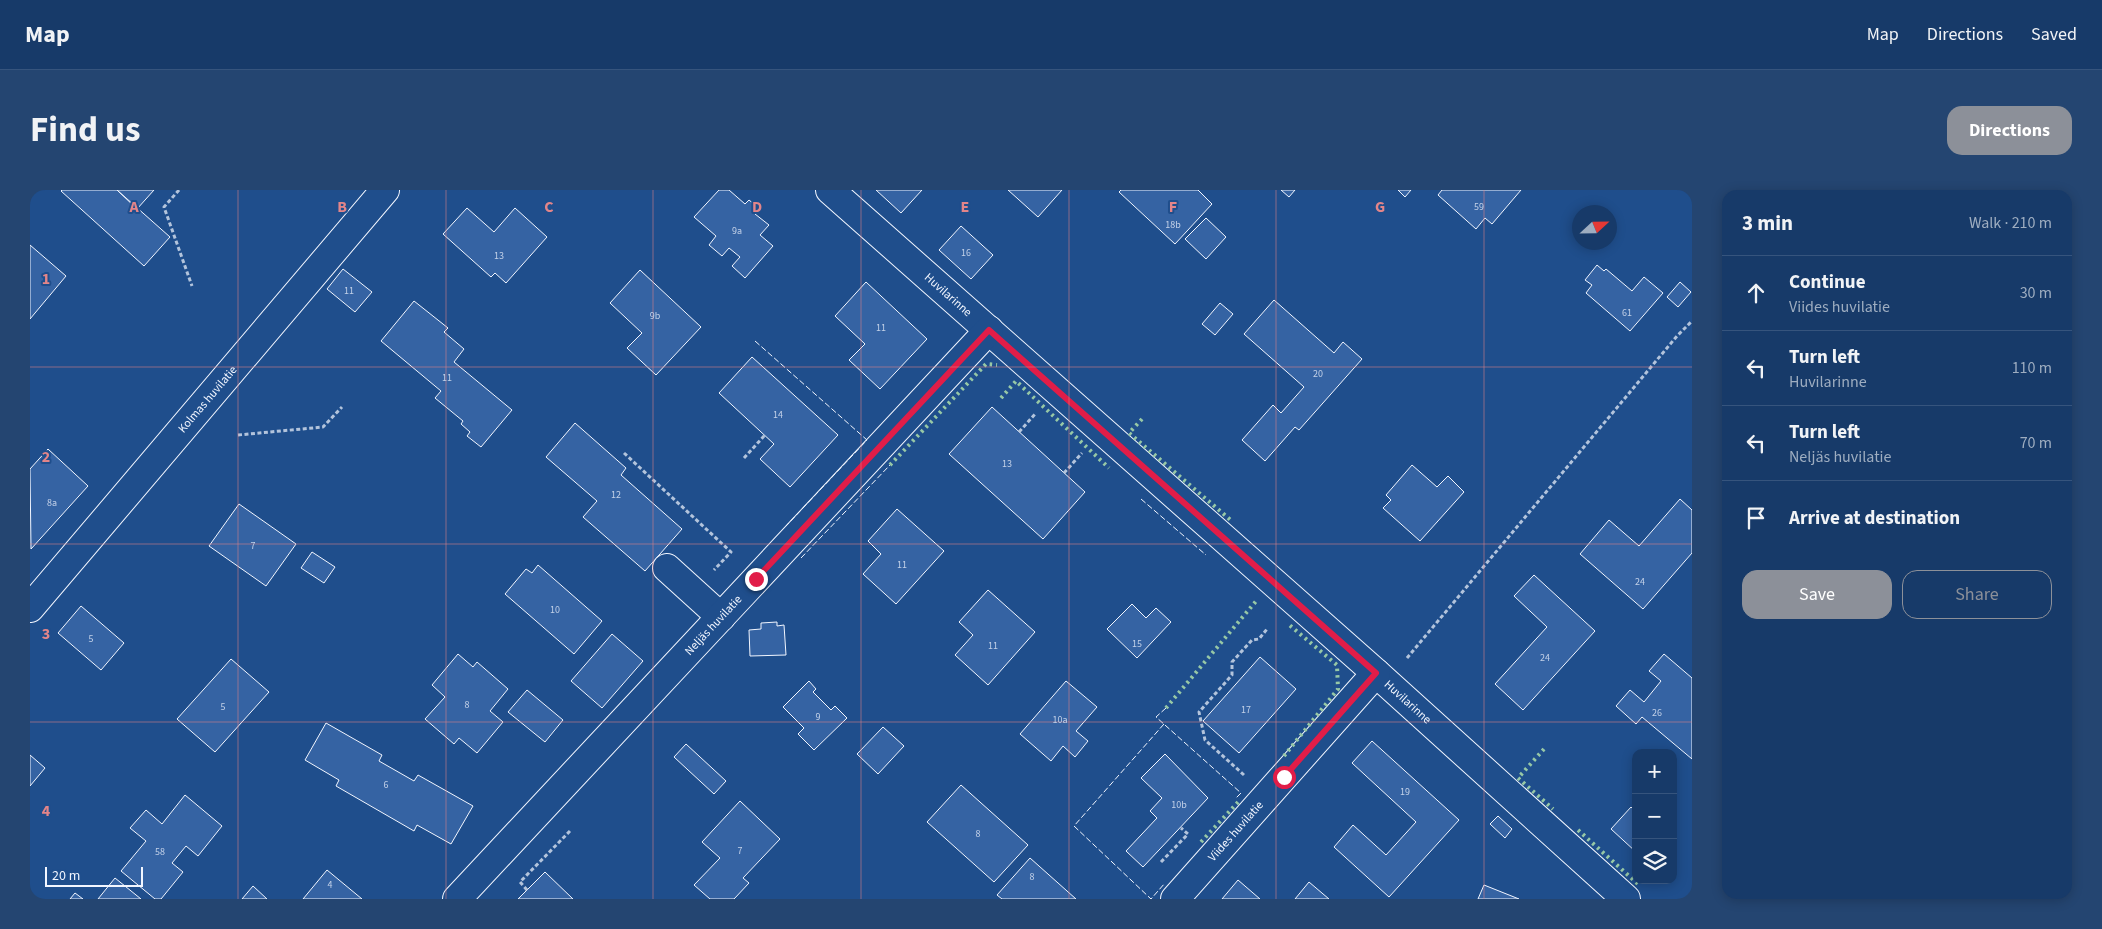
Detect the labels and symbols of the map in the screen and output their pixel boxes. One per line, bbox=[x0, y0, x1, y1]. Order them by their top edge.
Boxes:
text: A bbox=[128, 196, 139, 218]
text: B bbox=[337, 196, 347, 218]
text: C bbox=[544, 196, 554, 218]
text: D bbox=[752, 196, 762, 218]
text: E bbox=[961, 196, 969, 218]
text: F bbox=[1169, 196, 1177, 218]
text: G bbox=[1375, 196, 1385, 218]
house number: 59 bbox=[1474, 200, 1484, 214]
north arrow bbox=[1572, 205, 1617, 250]
house number: 18b bbox=[1165, 218, 1181, 232]
house number: 9a bbox=[732, 224, 742, 238]
house number: 16 bbox=[961, 246, 971, 260]
house number: 13 bbox=[494, 249, 504, 263]
text: 1 bbox=[42, 268, 50, 290]
street label: Huvilarinne bbox=[921, 269, 976, 321]
house number: 11 bbox=[344, 284, 354, 298]
house number: 61 bbox=[1622, 306, 1632, 320]
house number: 9b bbox=[650, 309, 661, 323]
house number: 11 bbox=[876, 321, 886, 335]
street label: Kolmas huvilatie bbox=[174, 362, 241, 437]
house number: 20 bbox=[1313, 367, 1323, 381]
house number: 11 bbox=[442, 371, 452, 385]
house number: 14 bbox=[773, 408, 783, 422]
text: 2 bbox=[42, 446, 50, 468]
house number: 13 bbox=[1002, 457, 1012, 471]
house number: 12 bbox=[611, 488, 621, 502]
house number: 8a bbox=[47, 496, 57, 510]
house number: 7 bbox=[251, 539, 256, 553]
house number: 11 bbox=[897, 558, 907, 572]
route end bbox=[745, 568, 768, 591]
house number: 24 bbox=[1635, 575, 1645, 589]
street label: Neljäs huvilatie bbox=[681, 591, 746, 659]
house number: 10 bbox=[550, 603, 560, 617]
text: 3 bbox=[42, 623, 50, 645]
house number: 5 bbox=[89, 632, 94, 646]
house number: 15 bbox=[1132, 637, 1142, 651]
house number: 11 bbox=[988, 639, 998, 653]
house number: 24 bbox=[1540, 651, 1550, 665]
street label: Huvilarinne bbox=[1380, 676, 1435, 728]
house number: 8 bbox=[465, 698, 470, 712]
house number: 5 bbox=[221, 700, 226, 714]
house number: 17 bbox=[1241, 703, 1251, 717]
house number: 26 bbox=[1652, 706, 1662, 720]
house number: 9 bbox=[816, 710, 821, 724]
house number: 10a bbox=[1053, 713, 1067, 727]
route start bbox=[1273, 766, 1296, 789]
house number: 6 bbox=[384, 778, 389, 792]
house number: 19 bbox=[1400, 785, 1410, 799]
street label: Viides huvilatie bbox=[1204, 797, 1267, 865]
house number: 10b bbox=[1171, 798, 1187, 812]
text: 4 bbox=[42, 800, 51, 822]
house number: 8 bbox=[976, 827, 981, 841]
house number: 7 bbox=[738, 844, 743, 858]
house number: 58 bbox=[155, 845, 165, 859]
scale bar bbox=[45, 864, 142, 887]
house number: 8 bbox=[1030, 870, 1035, 884]
house number: 4 bbox=[328, 878, 333, 892]

